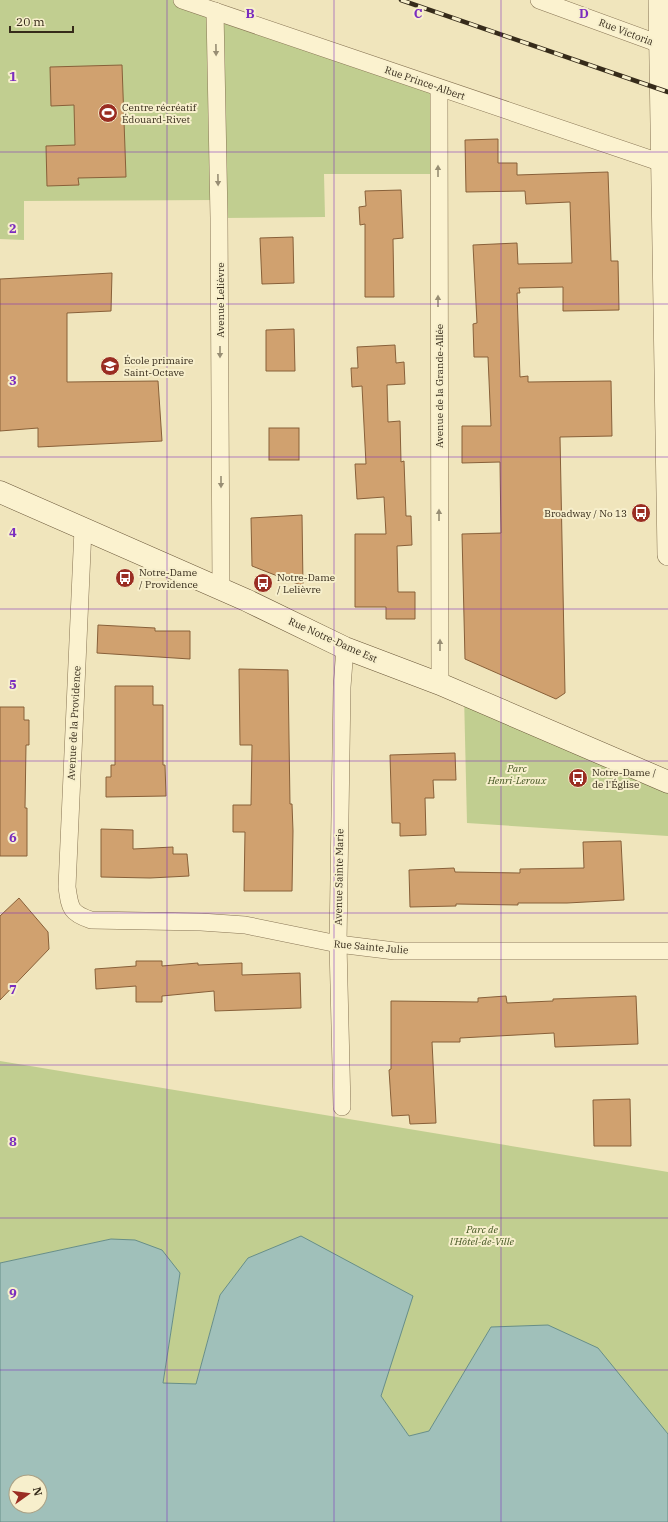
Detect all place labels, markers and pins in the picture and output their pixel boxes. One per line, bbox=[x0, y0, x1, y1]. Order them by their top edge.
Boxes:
place label: Centre récréatif Édouard-Rivet bbox=[122, 101, 197, 126]
sports icon: Centre récréatif Édouard-Rivet bbox=[97, 102, 119, 124]
place label: École primaire Saint-Octave bbox=[124, 354, 193, 379]
school or university icon: École primaire Saint-Octave bbox=[99, 355, 121, 377]
bus stop icon: Broadway / No 13 bbox=[630, 502, 652, 524]
place label: Broadway / No 13 bbox=[544, 507, 627, 520]
place label: Notre-Dame / Providence bbox=[139, 566, 198, 591]
bus stop icon: Notre-Dame / Providence bbox=[114, 567, 136, 589]
place label: Notre-Dame / Lelièvre bbox=[277, 571, 335, 596]
bus stop icon: Notre-Dame / Lelièvre bbox=[252, 572, 274, 594]
place label: Notre-Dame / de l'Église bbox=[592, 766, 656, 791]
bus stop icon: Notre-Dame / de l'Église bbox=[567, 767, 589, 789]

